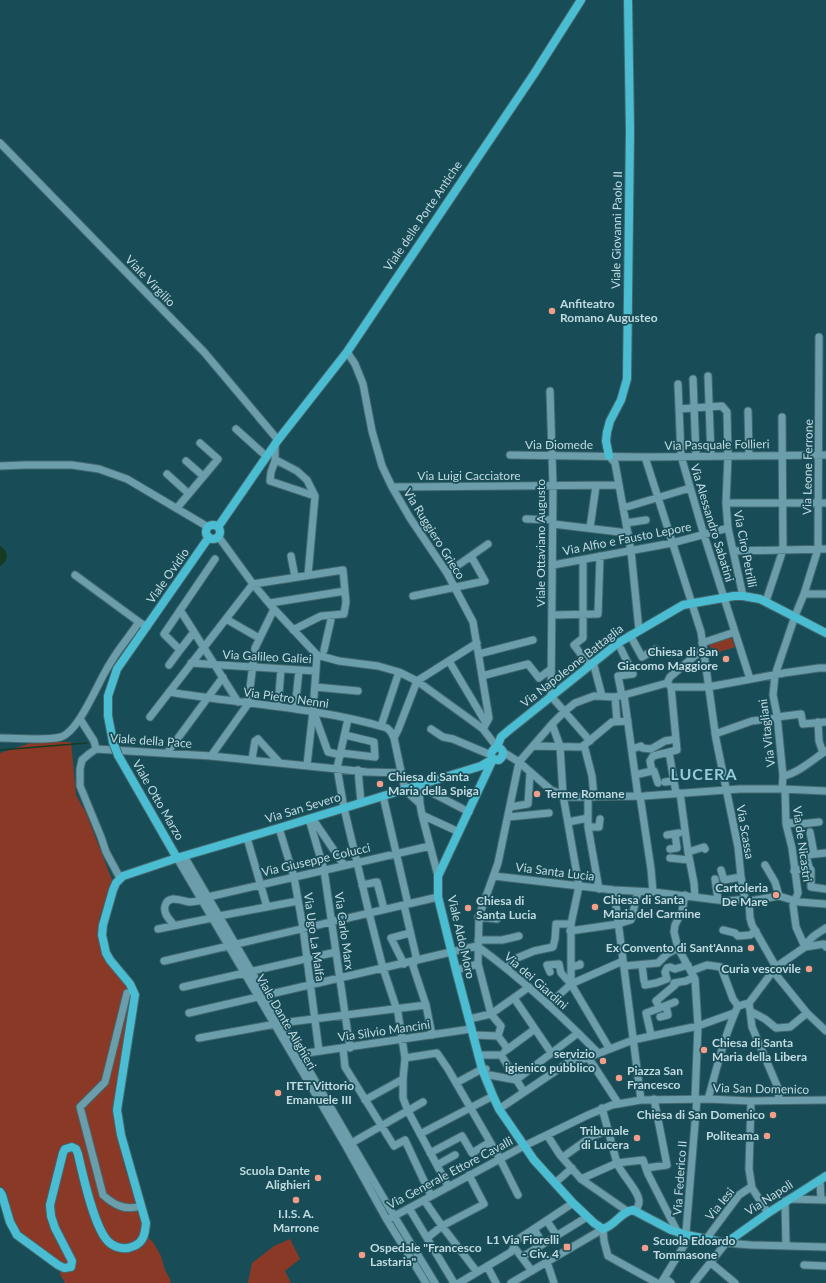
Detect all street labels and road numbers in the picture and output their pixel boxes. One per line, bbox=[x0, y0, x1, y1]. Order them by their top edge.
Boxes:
street label: Viale delle Porte Antiche bbox=[380, 158, 465, 274]
street label: Viale Giovanni Paolo II bbox=[608, 171, 625, 289]
street label: Viale Virgilio bbox=[122, 252, 179, 310]
street label: Via Leone Ferrone bbox=[799, 419, 816, 515]
street label: Via Pasquale Follieri bbox=[664, 436, 770, 453]
street label: Via Diomede bbox=[525, 437, 593, 452]
street label: Via Alessandro Sabatini bbox=[687, 462, 738, 584]
street label: Via Luigi Cacciatore bbox=[417, 468, 521, 483]
street label: Viale Ottaviano Augusto bbox=[533, 479, 548, 607]
street label: Via Ruggiero Grieco bbox=[400, 486, 469, 582]
street label: Via Ciro Petrilli bbox=[731, 509, 760, 589]
street label: Via Alfio e Fausto Lepore bbox=[561, 519, 692, 558]
street label: Viale Ovidio bbox=[143, 545, 192, 606]
street label: Via Napoleone Battaglia bbox=[517, 621, 626, 710]
street label: Via Galileo Galiei bbox=[222, 647, 312, 666]
street label: Via Pietro Nenni bbox=[242, 684, 330, 711]
street label: Via Vitagliani bbox=[755, 698, 778, 768]
street label: Viale della Pace bbox=[110, 730, 192, 751]
street label: Viale Otto Marzo bbox=[129, 757, 188, 843]
street label: Via San Severo bbox=[263, 789, 343, 826]
street label: Via Scassa bbox=[733, 804, 758, 860]
street label: Via de Nicastri bbox=[790, 805, 815, 883]
street label: Via Giuseppe Colucci bbox=[260, 840, 372, 879]
street label: Via Santa Lucia bbox=[515, 859, 595, 884]
street label: Via Ugo La Malfa bbox=[301, 891, 328, 982]
street label: Via Carlo Marx bbox=[332, 891, 357, 971]
street label: Viale Aldo Moro bbox=[445, 894, 478, 980]
street label: Via dei Giardini bbox=[501, 949, 571, 1013]
street label: Viale Dante Alighieri bbox=[253, 972, 320, 1072]
street label: Via Silvio Mancini bbox=[337, 1017, 431, 1044]
street label: Via San Domenico bbox=[713, 1080, 809, 1097]
street label: Via Generale Ettore Cavalli bbox=[384, 1133, 515, 1212]
street label: Via Federico II bbox=[669, 1140, 690, 1216]
street label: Via Napoli bbox=[742, 1176, 796, 1219]
street label: Via Iesi bbox=[702, 1184, 737, 1223]

